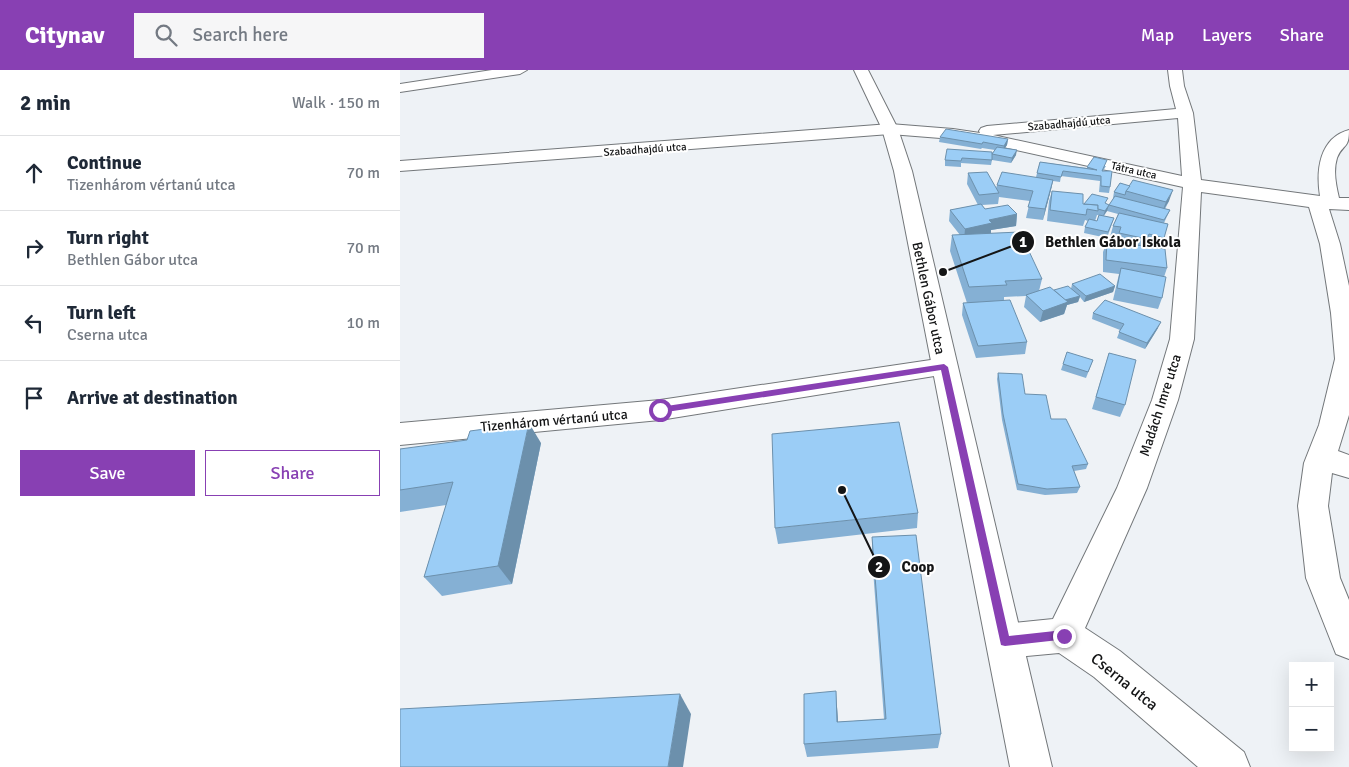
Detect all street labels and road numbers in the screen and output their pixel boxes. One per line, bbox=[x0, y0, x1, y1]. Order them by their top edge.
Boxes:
street label: Szabadhajdú utca bbox=[1027, 113, 1111, 134]
street label: Szabadhajdú utca bbox=[603, 140, 687, 159]
street label: Tátra utca bbox=[1110, 159, 1158, 182]
street label: Bethlen Gábor utca bbox=[908, 240, 949, 356]
street label: Madách Imre utca bbox=[1136, 352, 1185, 458]
street label: Tizenhárom vértanú utca bbox=[480, 406, 628, 435]
street label: Cserna utca bbox=[1087, 649, 1162, 715]

